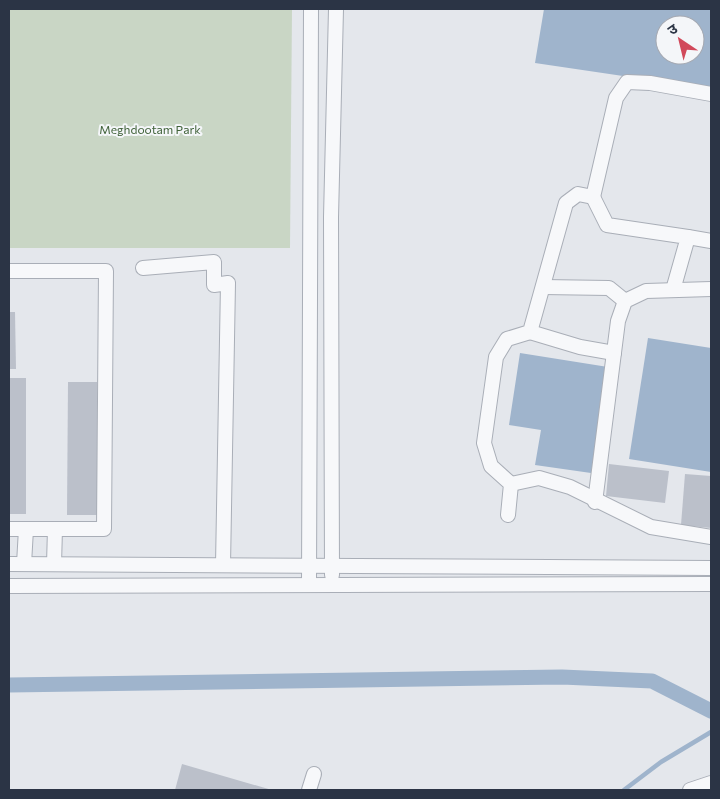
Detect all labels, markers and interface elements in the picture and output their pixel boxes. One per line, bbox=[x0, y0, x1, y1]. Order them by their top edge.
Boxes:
north arrow bbox=[655, 15, 705, 65]
text: उ bbox=[664, 19, 681, 38]
park label: Meghdootam Park bbox=[99, 122, 201, 136]

